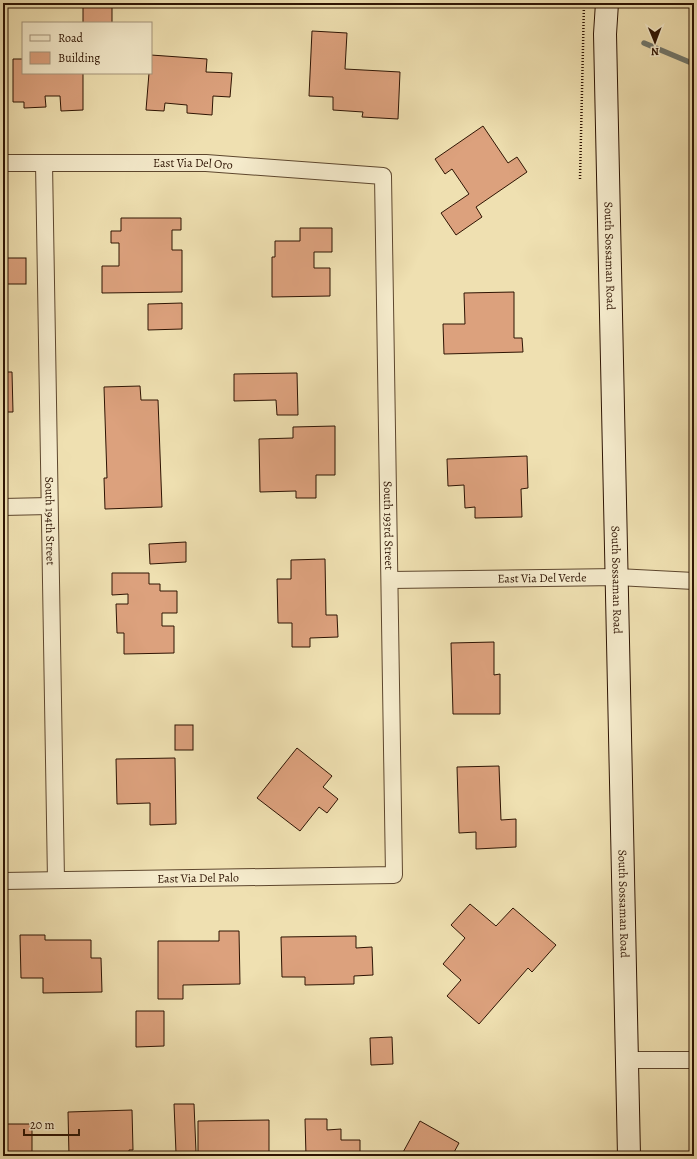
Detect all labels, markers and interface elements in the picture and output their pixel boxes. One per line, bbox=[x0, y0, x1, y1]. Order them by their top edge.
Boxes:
legend bbox=[22, 22, 152, 74]
north arrow bbox=[635, 22, 675, 62]
text: Road bbox=[58, 30, 84, 46]
text: N bbox=[651, 44, 659, 59]
text: Building bbox=[58, 50, 100, 66]
street label: East Via Del Oro bbox=[153, 155, 233, 173]
street label: South Sossaman Road bbox=[601, 202, 619, 311]
street label: South 194th Street bbox=[41, 476, 59, 565]
street label: South 193rd Street bbox=[380, 481, 397, 570]
street label: South Sossaman Road bbox=[608, 525, 626, 635]
street label: East Via Del Verde bbox=[497, 569, 587, 587]
street label: South Sossaman Road bbox=[614, 849, 633, 959]
street label: East Via Del Palo bbox=[157, 869, 239, 887]
scale bar bbox=[24, 1111, 79, 1137]
text: 20 m bbox=[30, 1117, 54, 1133]

